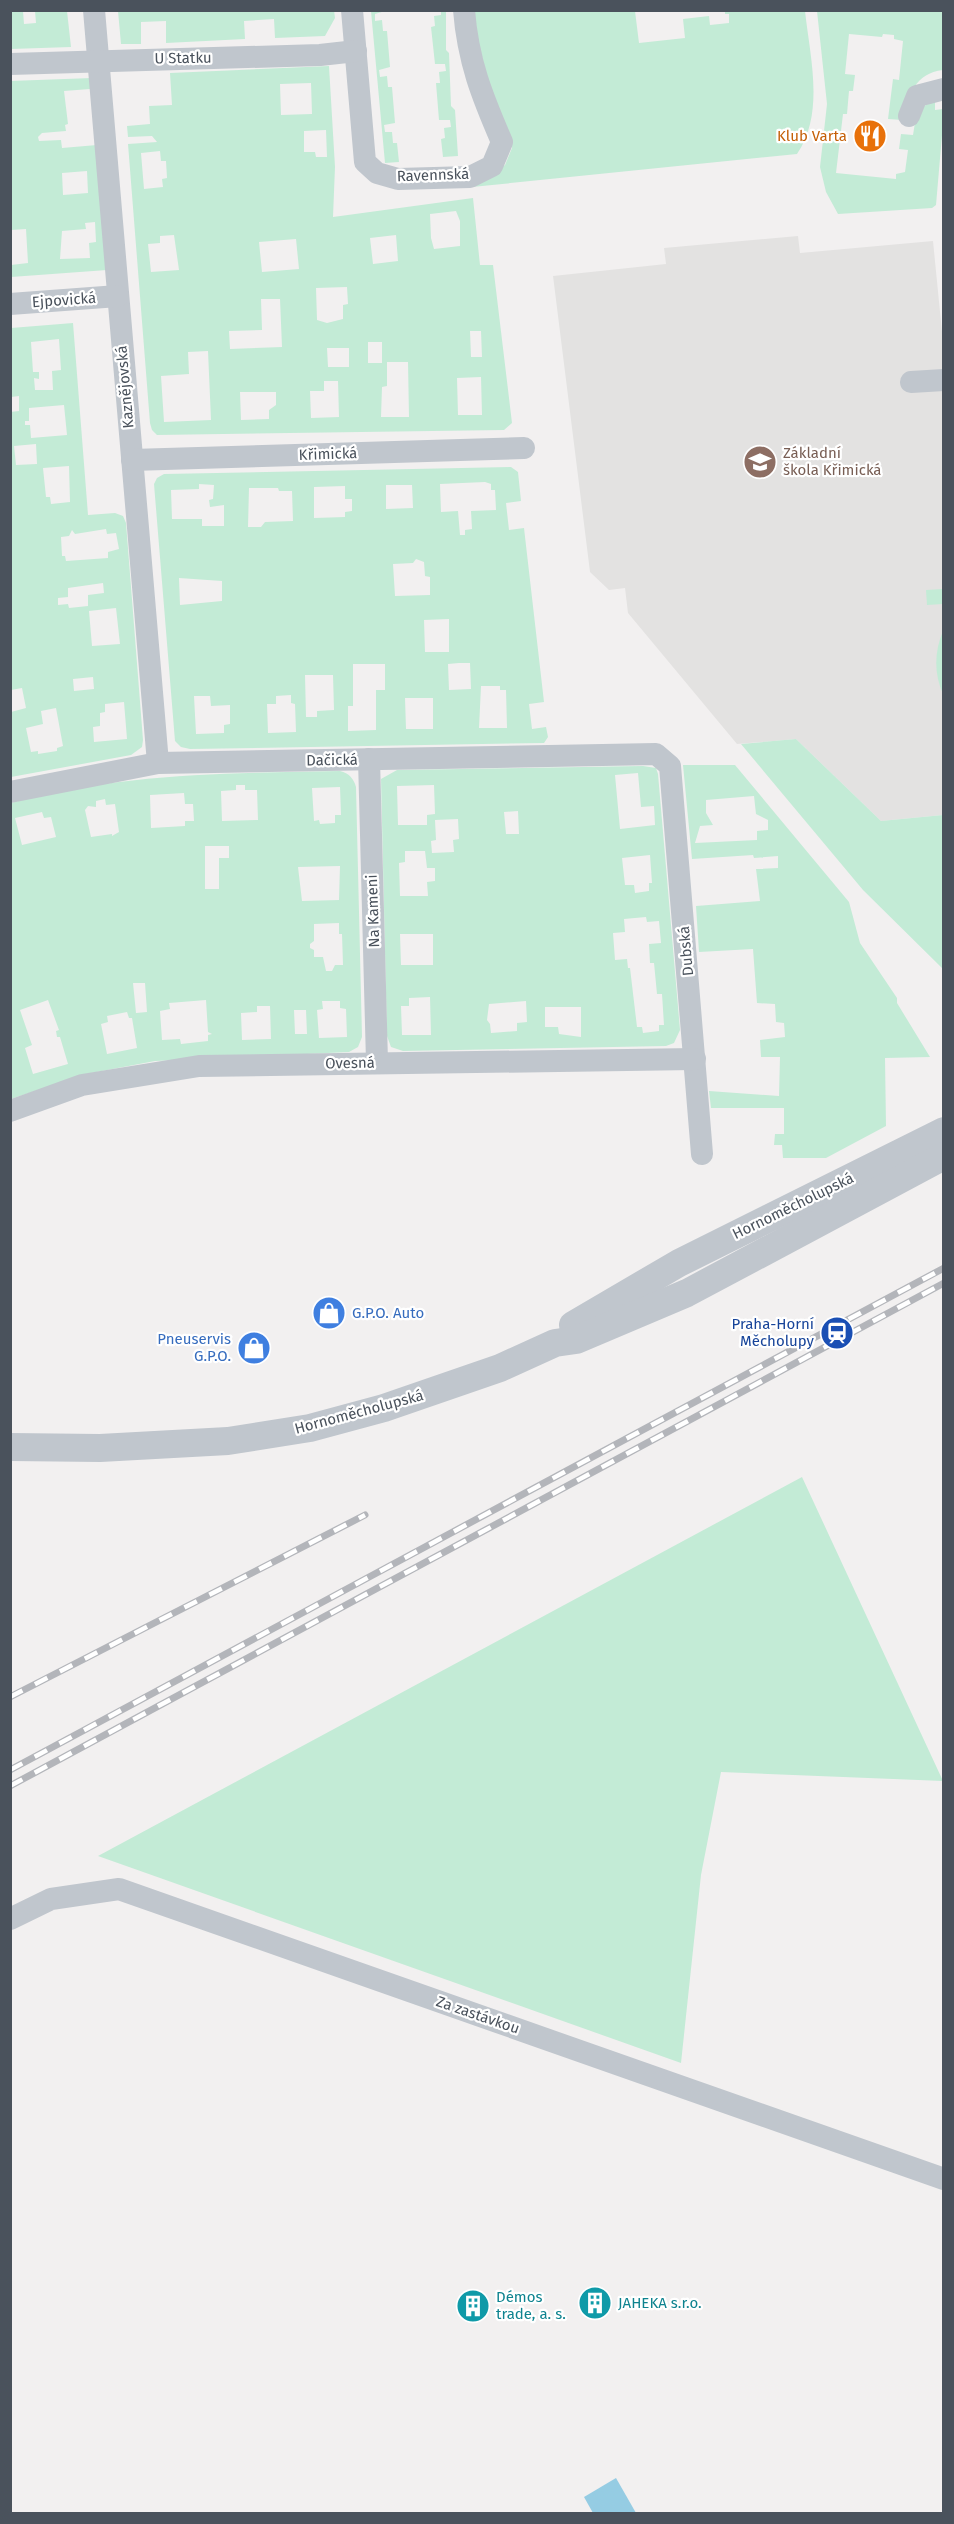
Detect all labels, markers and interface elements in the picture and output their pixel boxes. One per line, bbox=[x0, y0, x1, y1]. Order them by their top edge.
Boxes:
street label: U Statku bbox=[154, 49, 212, 67]
restaurant icon: Klub Varta bbox=[852, 118, 888, 154]
place label: Klub Varta bbox=[777, 127, 847, 145]
street label: Ravennská bbox=[396, 165, 470, 185]
street label: Ejpovická bbox=[31, 289, 97, 311]
street label: Kaznějovská bbox=[112, 345, 138, 429]
street label: Křimická bbox=[298, 444, 358, 464]
school or university icon: Základní škola Křimická bbox=[742, 444, 778, 480]
place label: Základní škola Křimická bbox=[783, 444, 882, 479]
street label: Dačická bbox=[306, 751, 358, 769]
street label: Na Kameni bbox=[363, 874, 383, 948]
street label: Dubská bbox=[675, 925, 697, 977]
street label: Ovesná bbox=[325, 1054, 375, 1072]
street label: Hornoměcholupská bbox=[729, 1169, 857, 1243]
shop icon: G.P.O. Auto bbox=[311, 1295, 347, 1331]
place label: G.P.O. Auto bbox=[352, 1304, 424, 1322]
place label: Praha-Horní Měcholupy bbox=[732, 1315, 815, 1350]
station icon: Praha-Horní Měcholupy bbox=[819, 1315, 855, 1351]
place label: Pneuservis G.P.O. bbox=[157, 1330, 231, 1365]
shop icon: Pneuservis G.P.O. bbox=[236, 1330, 272, 1366]
street label: Hornoměcholupská bbox=[293, 1386, 425, 1438]
street label: Za zastávkou bbox=[434, 1992, 522, 2038]
building icon: JAHEKA s.r.o. bbox=[577, 2285, 613, 2321]
building icon: Démos trade, a. s. bbox=[455, 2288, 491, 2324]
place label: Démos trade, a. s. bbox=[496, 2288, 566, 2323]
place label: JAHEKA s.r.o. bbox=[618, 2294, 702, 2312]

